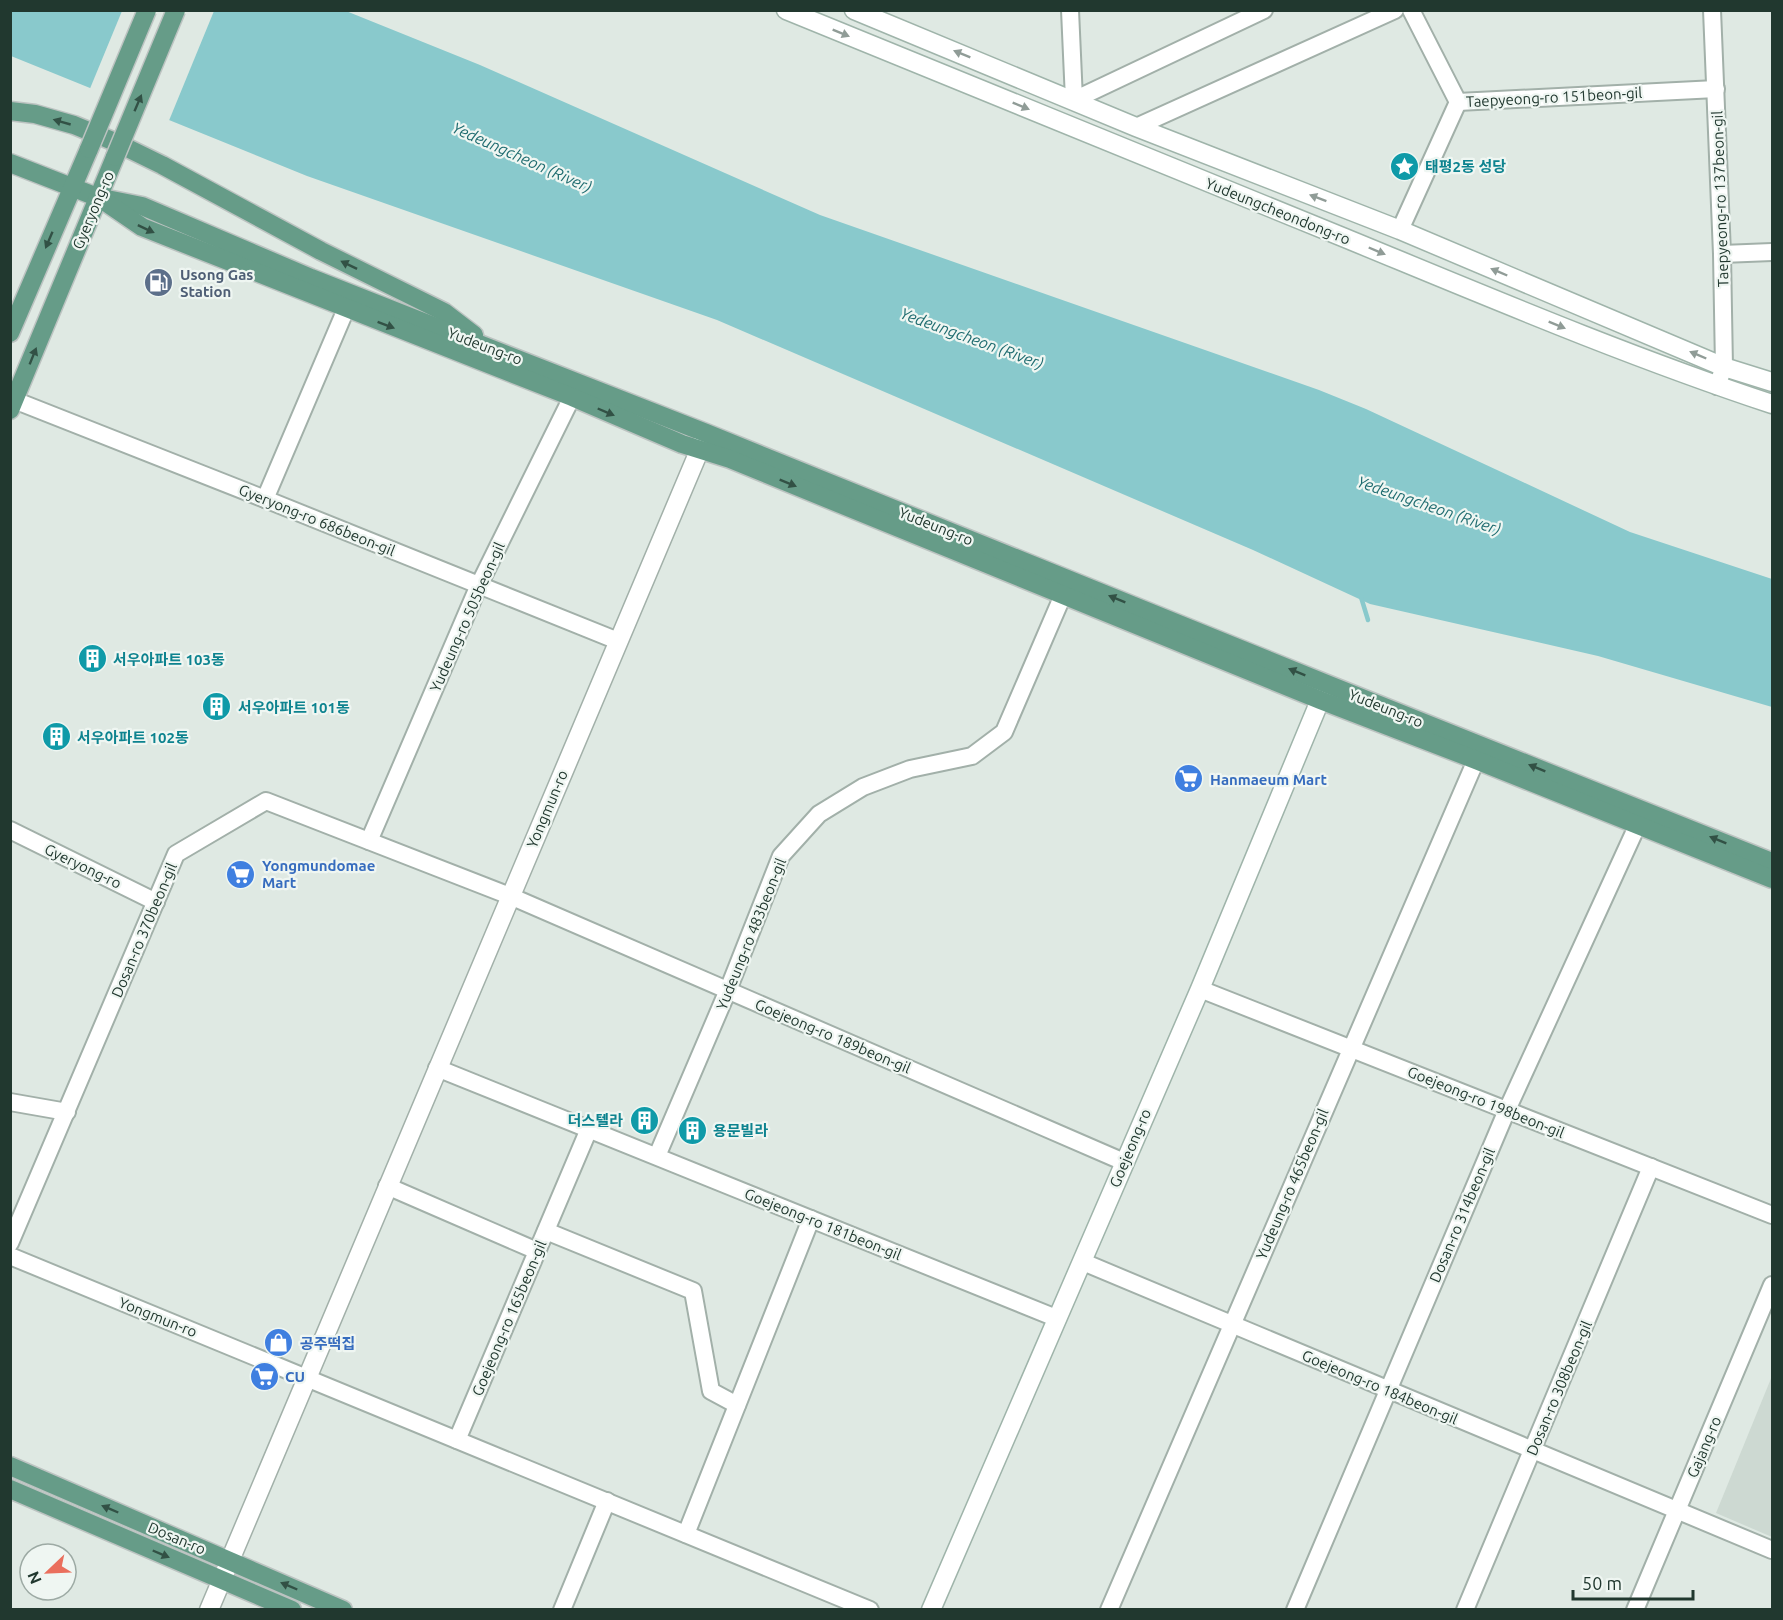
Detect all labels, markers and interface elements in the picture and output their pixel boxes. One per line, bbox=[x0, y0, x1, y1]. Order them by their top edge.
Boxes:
one-way arrow bbox=[832, 28, 850, 38]
one-way arrow bbox=[953, 49, 971, 59]
street label: Taepyeong-ro 151beon-gil bbox=[1465, 84, 1643, 110]
one-way arrow bbox=[134, 94, 143, 112]
one-way arrow bbox=[1013, 101, 1031, 111]
street label: Taepyeong-ro 137beon-gil bbox=[1708, 110, 1732, 287]
one-way arrow bbox=[53, 117, 71, 126]
water label: Yedeungcheon (River) bbox=[449, 118, 595, 197]
place icon: 태평2동 성당 bbox=[1388, 150, 1420, 182]
place label: 태평2동 성당 bbox=[1425, 158, 1506, 175]
street label: Gyeryong-ro bbox=[69, 168, 117, 252]
street label: Yudeungcheondong-ro bbox=[1203, 174, 1353, 248]
one-way arrow bbox=[1309, 193, 1327, 202]
one-way arrow bbox=[138, 224, 155, 233]
one-way arrow bbox=[44, 232, 54, 250]
one-way arrow bbox=[1368, 246, 1386, 256]
one-way arrow bbox=[340, 260, 357, 270]
place label: Usong Gas Station bbox=[180, 266, 253, 300]
fuel station icon: Usong Gas Station bbox=[143, 267, 175, 299]
one-way arrow bbox=[1489, 267, 1507, 277]
water label: Yedeungcheon (River) bbox=[898, 304, 1046, 373]
one-way arrow bbox=[1549, 320, 1567, 330]
one-way arrow bbox=[377, 321, 395, 330]
street label: Yudeung-ro bbox=[445, 324, 525, 368]
one-way arrow bbox=[28, 346, 38, 364]
one-way arrow bbox=[1689, 351, 1706, 360]
one-way arrow bbox=[598, 407, 616, 417]
water label: Yedeungcheon (River) bbox=[1354, 472, 1503, 539]
one-way arrow bbox=[779, 478, 797, 488]
street label: Gyeryong-ro 686beon-gil bbox=[236, 481, 398, 559]
street label: Yudeung-ro bbox=[896, 503, 976, 549]
street label: Yudeung-ro 505beon-gil bbox=[426, 539, 508, 695]
one-way arrow bbox=[1107, 594, 1125, 604]
building icon: 서우아파트 103동 bbox=[76, 643, 108, 675]
place label: 서우아파트 103동 bbox=[113, 651, 225, 668]
one-way arrow bbox=[1288, 667, 1306, 677]
street label: Yudeung-ro bbox=[1346, 685, 1426, 731]
building icon: 서우아파트 101동 bbox=[201, 691, 233, 723]
place label: 서우아파트 101동 bbox=[238, 699, 350, 716]
building icon: 서우아파트 102동 bbox=[40, 721, 72, 753]
place label: 서우아파트 102동 bbox=[77, 729, 189, 746]
supermarket icon: Hanmaeum Mart bbox=[1173, 763, 1205, 795]
one-way arrow bbox=[1528, 763, 1546, 772]
street label: Yongmun-ro bbox=[523, 768, 571, 850]
place label: Hanmaeum Mart bbox=[1210, 771, 1327, 788]
one-way arrow bbox=[1709, 835, 1727, 844]
street label: Gyeryong-ro bbox=[42, 840, 124, 892]
street label: Yudeung-ro 483beon-gil bbox=[713, 856, 789, 1012]
place label: Yongmundomae Mart bbox=[262, 857, 375, 891]
supermarket icon: Yongmundomae Mart bbox=[225, 858, 257, 890]
street label: Dosan-ro 370beon-gil bbox=[108, 860, 180, 1000]
street label: Goejeong-ro 189beon-gil bbox=[753, 995, 913, 1077]
street label: Goejeong-ro 198beon-gil bbox=[1405, 1063, 1567, 1141]
building icon: 더스텔라 bbox=[628, 1104, 660, 1136]
street label: Goejeong-ro bbox=[1106, 1106, 1154, 1190]
street label: Yudeung-ro 465beon-gil bbox=[1252, 1106, 1332, 1262]
place label: 더스텔라 bbox=[568, 1112, 623, 1129]
building icon: 용문빌라 bbox=[676, 1114, 708, 1146]
place label: 용문빌라 bbox=[713, 1122, 768, 1139]
street label: Dosan-ro 314beon-gil bbox=[1426, 1145, 1498, 1285]
street label: Goejeong-ro 181beon-gil bbox=[742, 1185, 904, 1263]
street label: Goejeong-ro 165beon-gil bbox=[468, 1238, 550, 1398]
street label: Yongmun-ro bbox=[116, 1294, 200, 1340]
street label: Dosan-ro 308beon-gil bbox=[1523, 1318, 1595, 1458]
shop icon: 공주떡집 bbox=[263, 1327, 295, 1359]
place label: 공주떡집 bbox=[300, 1335, 355, 1352]
street label: Goejeong-ro 184beon-gil bbox=[1300, 1346, 1460, 1428]
supermarket icon: CU bbox=[248, 1360, 280, 1392]
place label: CU bbox=[285, 1368, 305, 1385]
street label: Gajang-ro bbox=[1683, 1414, 1725, 1480]
one-way arrow bbox=[101, 1504, 119, 1514]
street label: Dosan-ro bbox=[146, 1518, 208, 1558]
north arrow bbox=[18, 1542, 78, 1602]
one-way arrow bbox=[152, 1549, 170, 1559]
scale bar bbox=[1573, 1563, 1693, 1601]
text: N bbox=[24, 1569, 45, 1587]
text: 50 m bbox=[1582, 1573, 1622, 1593]
one-way arrow bbox=[281, 1582, 298, 1591]

